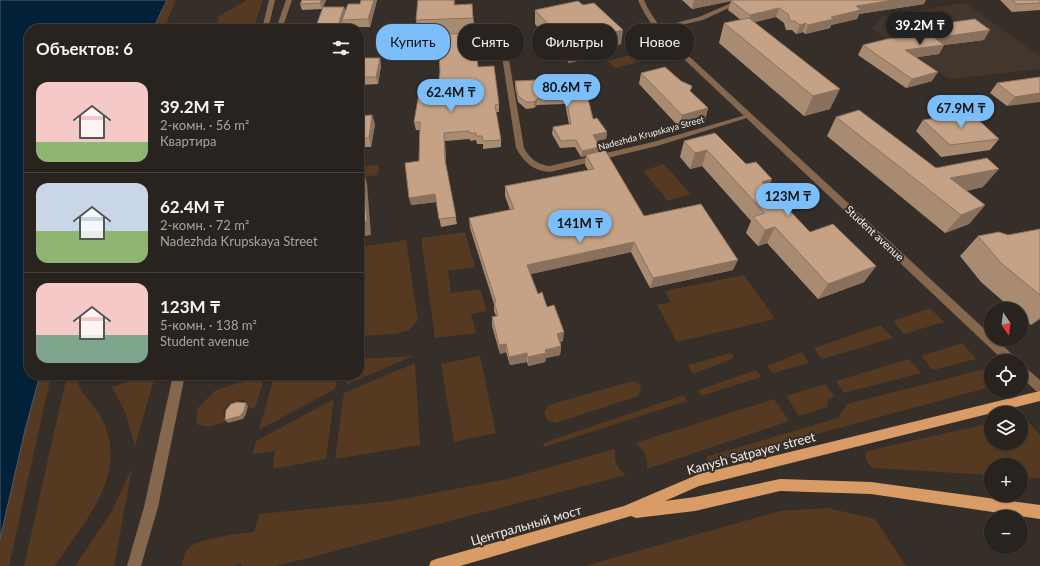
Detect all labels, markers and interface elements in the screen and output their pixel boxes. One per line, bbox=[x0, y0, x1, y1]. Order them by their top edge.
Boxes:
pin: 39.2M ₸ bbox=[883, 12, 957, 46]
text: 39.2M ₸ bbox=[895, 17, 945, 33]
chip: Купить bbox=[376, 24, 450, 60]
chip: Снять bbox=[458, 24, 524, 60]
chip: Фильтры bbox=[532, 24, 617, 60]
chip: Новое bbox=[625, 24, 694, 60]
icon: filters bbox=[330, 37, 352, 59]
text: Объектов: 6 bbox=[36, 38, 133, 59]
pin: 80.6M ₸ bbox=[530, 74, 604, 108]
pin: 62.4M ₸ bbox=[414, 79, 488, 113]
text: 80.6M ₸ bbox=[542, 79, 592, 95]
text: 62.4M ₸ bbox=[426, 84, 476, 100]
pin: 67.9M ₸ bbox=[924, 95, 998, 129]
text: 39.2M ₸ bbox=[160, 96, 225, 117]
icon: home bbox=[68, 98, 116, 146]
text: 67.9M ₸ bbox=[936, 100, 986, 116]
street label: Nadezhda Krupskaya Street bbox=[597, 113, 706, 152]
text: 2-комн. · 56 m² bbox=[160, 117, 249, 133]
text: Квартира bbox=[160, 133, 216, 149]
pin: 123M ₸ bbox=[755, 183, 821, 217]
text: 123M ₸ bbox=[765, 188, 811, 204]
text: 62.4M ₸ bbox=[160, 196, 225, 217]
icon: home bbox=[68, 199, 116, 247]
street label: Student avenue bbox=[843, 203, 907, 264]
pin: 141M ₸ bbox=[547, 210, 613, 244]
text: 141M ₸ bbox=[557, 215, 603, 231]
text: 2-комн. · 72 m² bbox=[160, 217, 249, 233]
text: Nadezhda Krupskaya Street bbox=[160, 233, 318, 249]
text: 123M ₸ bbox=[160, 296, 221, 317]
icon: home bbox=[68, 299, 116, 347]
north arrow bbox=[984, 302, 1028, 346]
map controls bbox=[984, 302, 1028, 554]
text: 5-комн. · 138 m² bbox=[160, 317, 257, 333]
text: Student avenue bbox=[160, 333, 249, 349]
button: locate bbox=[984, 354, 1028, 398]
button: layers bbox=[984, 406, 1028, 450]
street label: Kanysh Satpayev street bbox=[685, 428, 817, 478]
button: + bbox=[984, 458, 1028, 502]
street label: Центральный мост bbox=[469, 501, 584, 549]
button: − bbox=[984, 510, 1028, 554]

